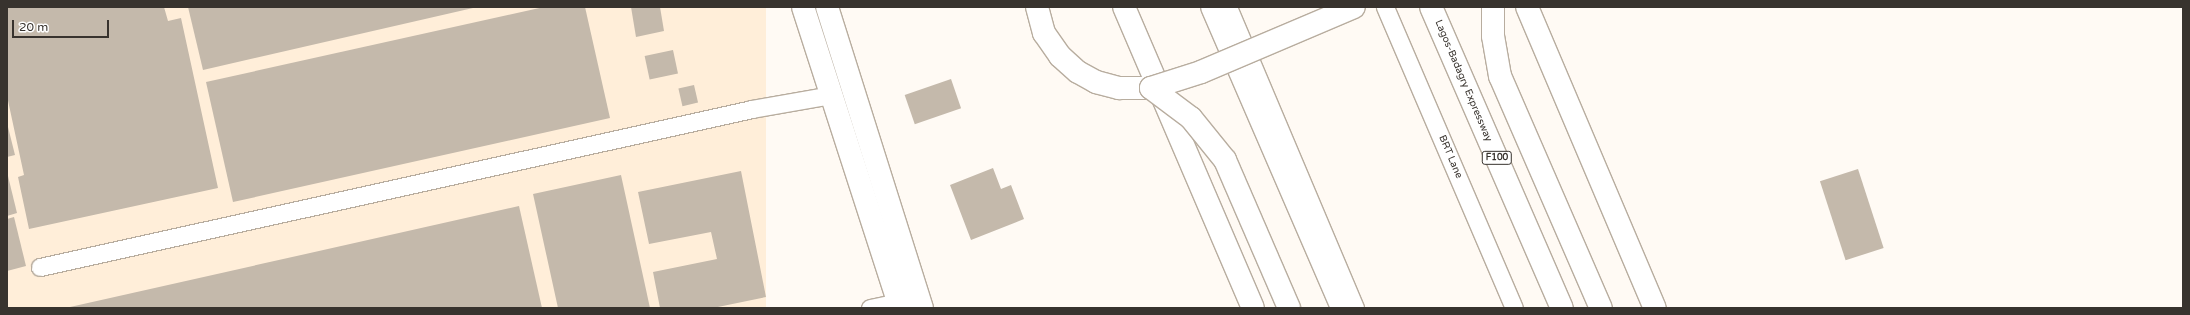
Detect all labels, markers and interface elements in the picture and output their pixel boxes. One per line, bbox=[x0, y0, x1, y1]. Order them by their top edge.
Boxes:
scale bar bbox=[14, 12, 111, 38]
street label: Lagos-Badagry Expressway bbox=[1432, 18, 1494, 144]
text: 20 m bbox=[19, 20, 48, 34]
street label: BRT Lane bbox=[1436, 134, 1464, 180]
road number: F100 bbox=[1481, 151, 1513, 165]

